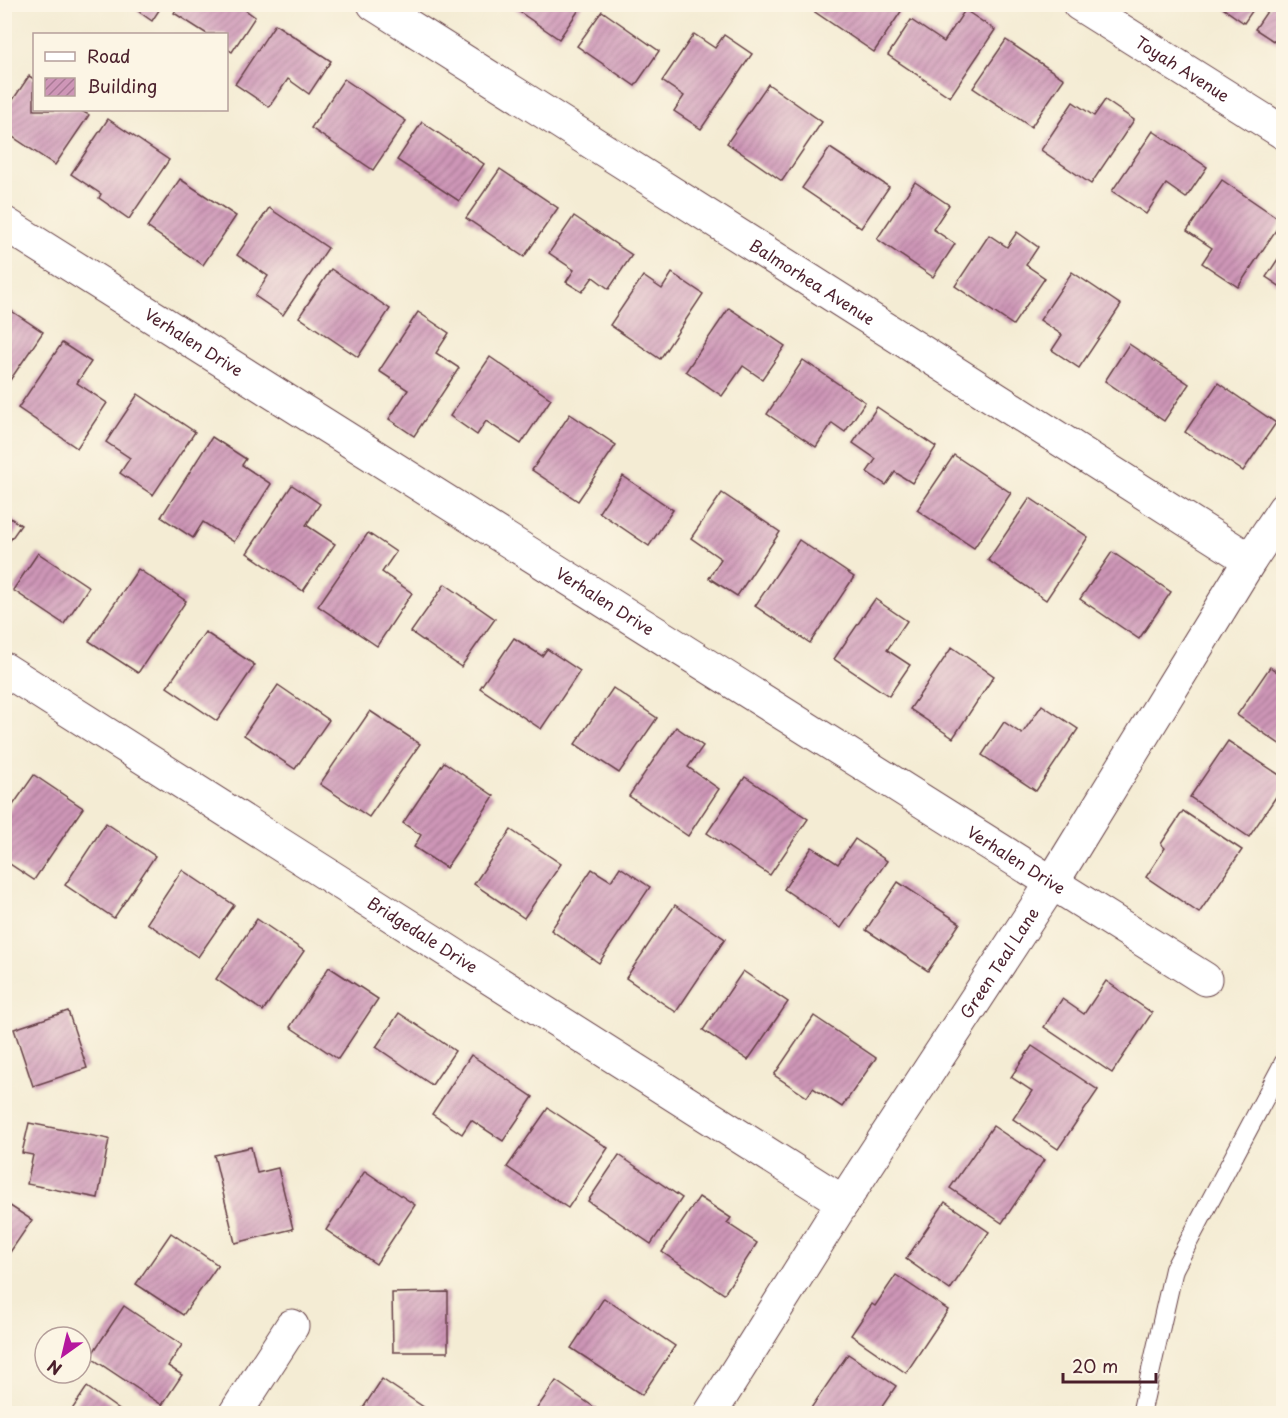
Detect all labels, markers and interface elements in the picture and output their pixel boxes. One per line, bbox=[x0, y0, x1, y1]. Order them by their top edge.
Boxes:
street label: Toyah Avenue bbox=[1131, 29, 1235, 107]
legend bbox=[33, 33, 228, 111]
text: Road bbox=[87, 42, 131, 69]
text: Building bbox=[87, 72, 157, 99]
street label: Balmorhea Avenue bbox=[745, 233, 880, 330]
street label: Verhalen Drive bbox=[140, 301, 248, 382]
street label: Verhalen Drive bbox=[552, 560, 659, 640]
street label: Verhalen Drive bbox=[963, 819, 1071, 899]
street label: Bridgedale Drive bbox=[363, 890, 483, 978]
street label: Green Teal Lane bbox=[953, 902, 1044, 1023]
north arrow bbox=[33, 1325, 93, 1385]
scale bar bbox=[1063, 1346, 1156, 1384]
text: 20 m bbox=[1072, 1352, 1118, 1379]
text: N bbox=[42, 1355, 66, 1382]

